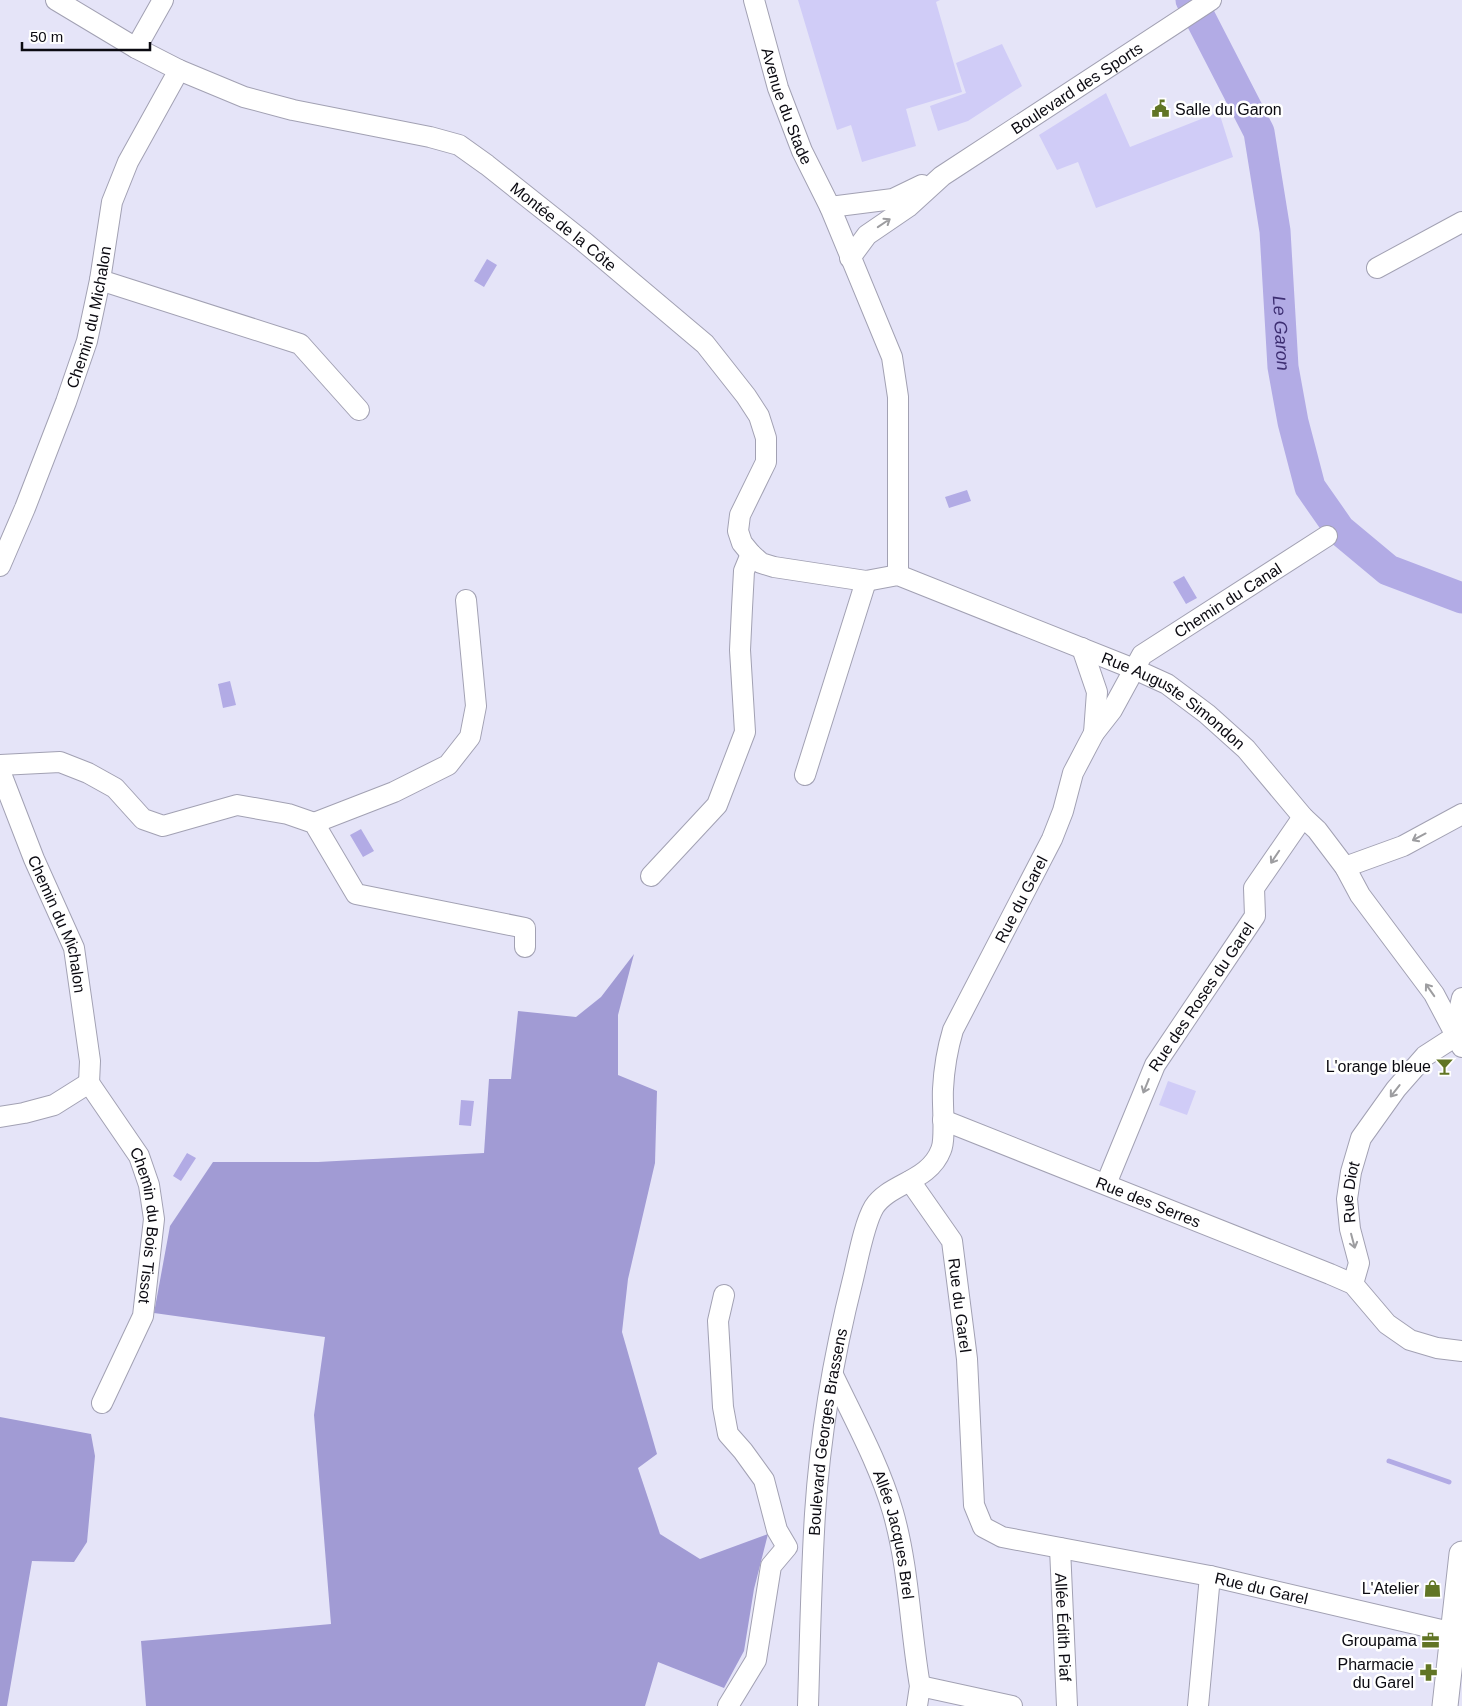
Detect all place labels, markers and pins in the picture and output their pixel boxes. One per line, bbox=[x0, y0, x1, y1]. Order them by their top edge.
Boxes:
public building icon: Salle du Garon bbox=[1151, 99, 1171, 119]
place label: Salle du Garon bbox=[1175, 101, 1282, 118]
bar icon: L'orange bleue bbox=[1435, 1056, 1455, 1076]
place label: L'orange bleue bbox=[1326, 1058, 1431, 1075]
shop icon: L'Atelier bbox=[1423, 1578, 1443, 1598]
place label: L'Atelier bbox=[1362, 1580, 1420, 1597]
office icon: Groupama bbox=[1421, 1630, 1441, 1650]
place label: Groupama bbox=[1341, 1632, 1417, 1649]
place label: Pharmacie du Garel bbox=[1338, 1656, 1414, 1691]
pharmacy icon: Pharmacie du Garel bbox=[1418, 1663, 1438, 1683]

